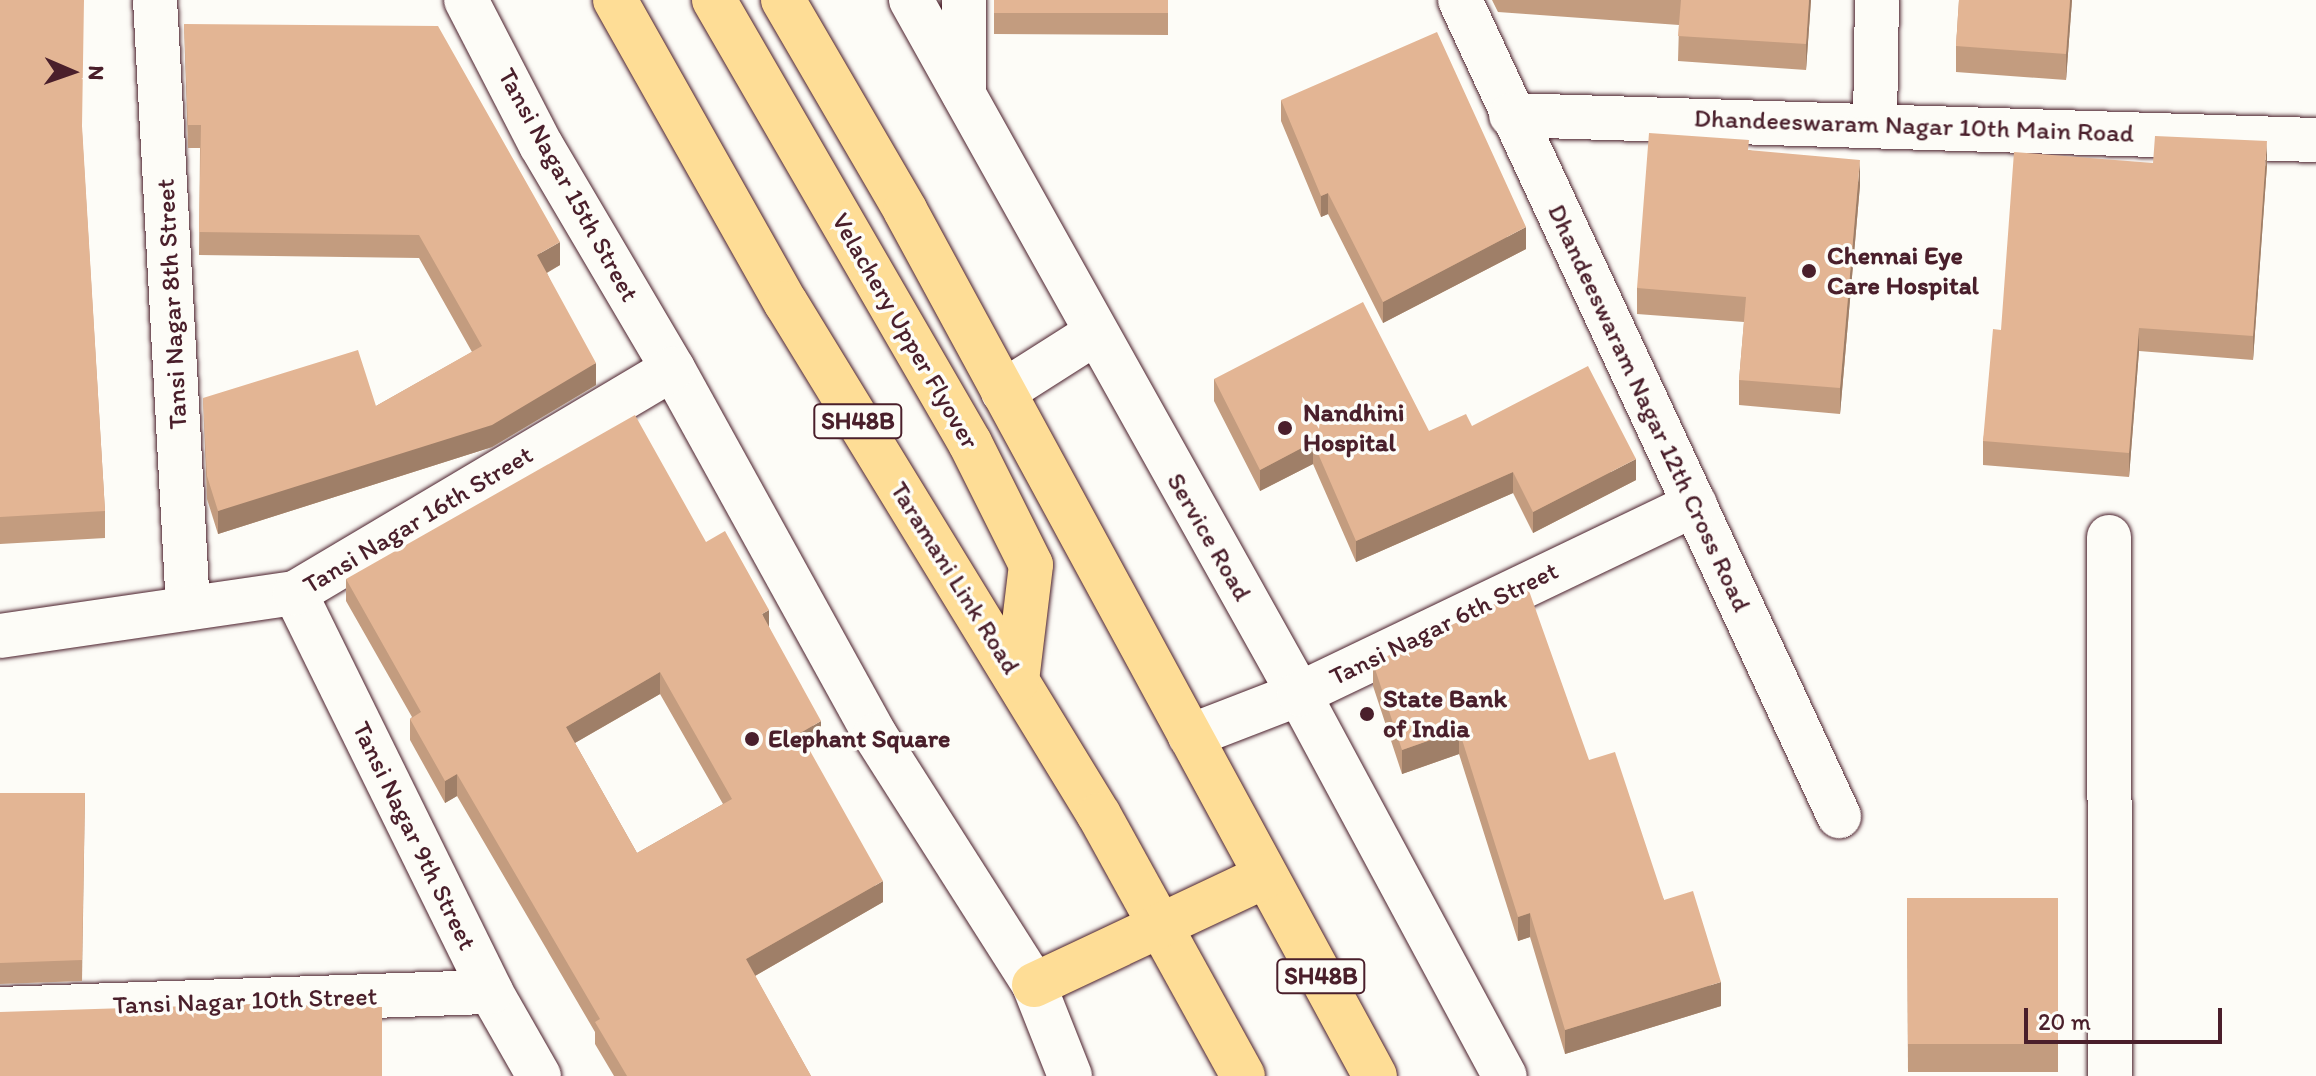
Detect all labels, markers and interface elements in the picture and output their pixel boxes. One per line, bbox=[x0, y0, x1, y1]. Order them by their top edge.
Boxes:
north arrow bbox=[32, 32, 112, 112]
street label: Tansi Nagar 15th Street bbox=[491, 63, 645, 307]
text: N bbox=[83, 65, 110, 81]
street label: Dhandeeswaram Nagar 10th Main Road bbox=[1694, 103, 2134, 149]
street label: Tansi Nagar 8th Street bbox=[150, 179, 194, 429]
street label: Dhandeeswaram Nagar 12th Cross Road bbox=[1541, 200, 1757, 616]
street label: Velachery Upper Flyover bbox=[825, 208, 985, 454]
place label: Chennai Eye Care Hospital bbox=[1827, 240, 1979, 302]
marker: Chennai Eye Care Hospital bbox=[1798, 260, 1820, 282]
place label: Nandhini Hospital bbox=[1303, 397, 1404, 458]
road number: SH48B bbox=[812, 401, 904, 441]
marker: Nandhini Hospital bbox=[1274, 417, 1296, 439]
street label: Tansi Nagar 16th Street bbox=[298, 440, 538, 600]
street label: Service Road bbox=[1160, 467, 1258, 607]
street label: Taramani Link Road bbox=[883, 476, 1027, 680]
street label: Tansi Nagar 6th Street bbox=[1325, 555, 1563, 693]
place label: State Bank of India bbox=[1383, 683, 1507, 744]
marker: State Bank of India bbox=[1358, 705, 1376, 723]
street label: Tansi Nagar 9th Street bbox=[346, 718, 482, 954]
place label: Elephant Square bbox=[768, 723, 949, 755]
marker: Elephant Square bbox=[743, 730, 761, 748]
road number: SH48B bbox=[1275, 956, 1367, 996]
street label: Tansi Nagar 10th Street bbox=[113, 981, 377, 1021]
scale bar bbox=[2028, 992, 2226, 1042]
text: 20 m bbox=[2038, 1007, 2091, 1036]

